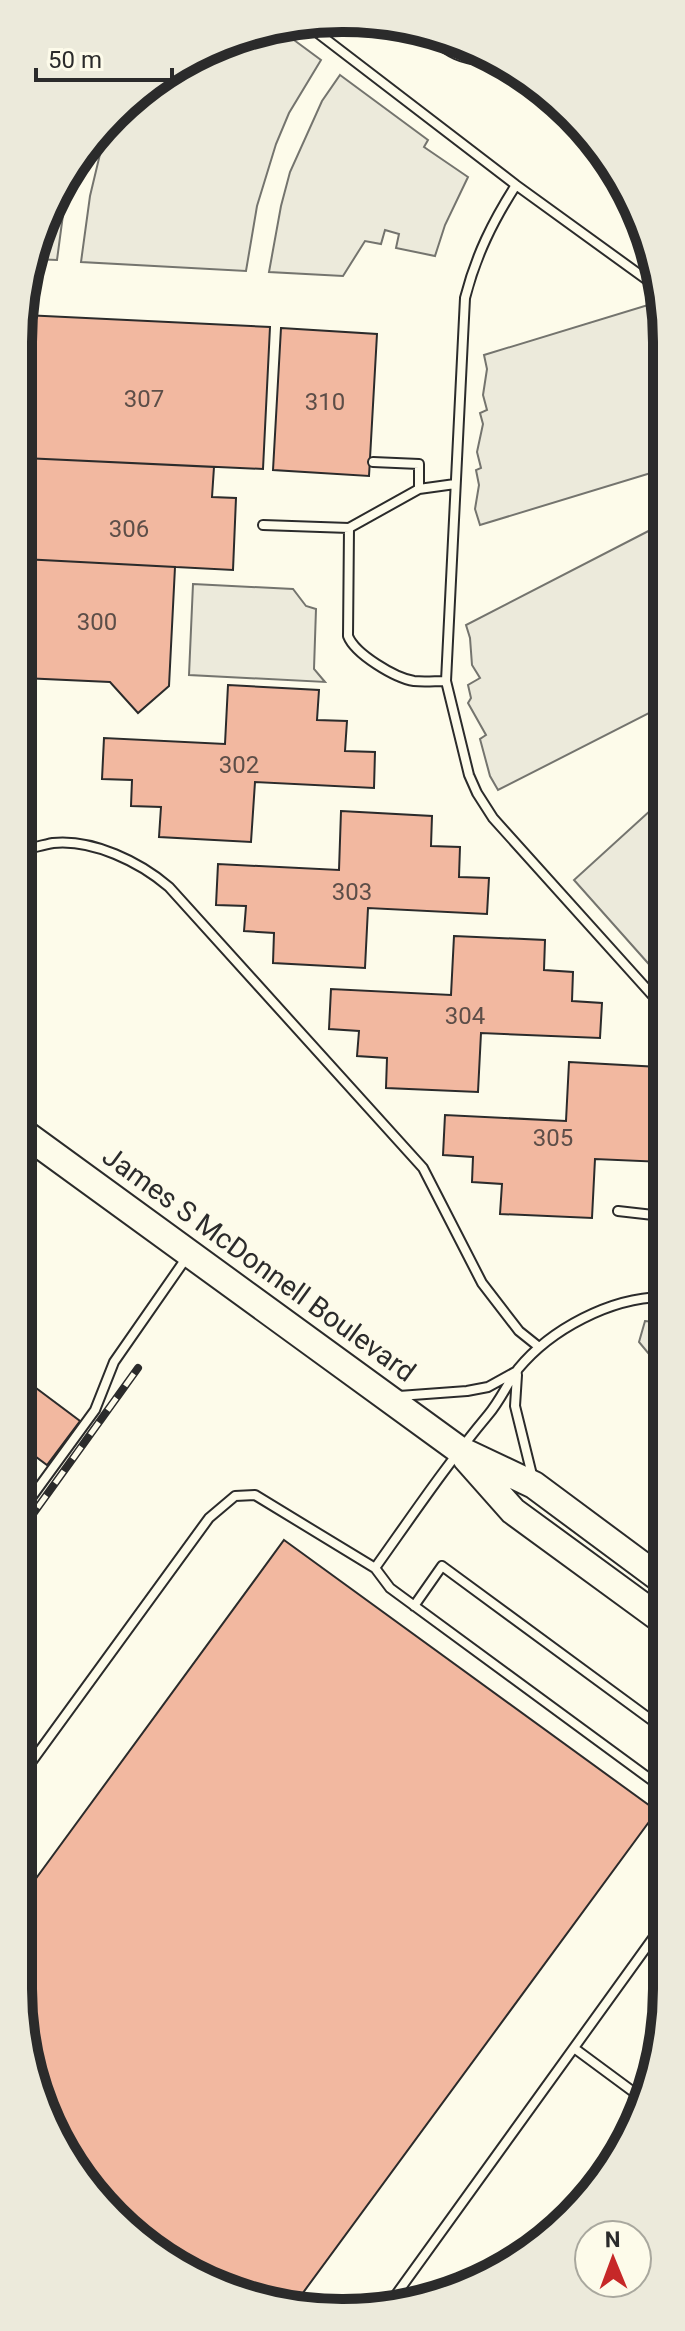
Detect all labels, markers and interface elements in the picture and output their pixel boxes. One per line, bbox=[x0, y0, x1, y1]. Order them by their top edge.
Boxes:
scale bar bbox=[36, 32, 172, 82]
text: 50 m bbox=[48, 46, 102, 74]
house number: 307 bbox=[124, 385, 164, 413]
house number: 310 bbox=[305, 388, 345, 416]
house number: 306 bbox=[109, 515, 149, 543]
house number: 300 bbox=[77, 608, 117, 636]
house number: 302 bbox=[219, 751, 259, 779]
house number: 303 bbox=[332, 878, 372, 906]
house number: 304 bbox=[445, 1002, 485, 1030]
house number: 305 bbox=[533, 1124, 573, 1152]
street label: James S McDonnell Boulevard bbox=[96, 1139, 422, 1389]
north arrow bbox=[573, 2219, 653, 2299]
text: N bbox=[605, 2227, 621, 2252]

